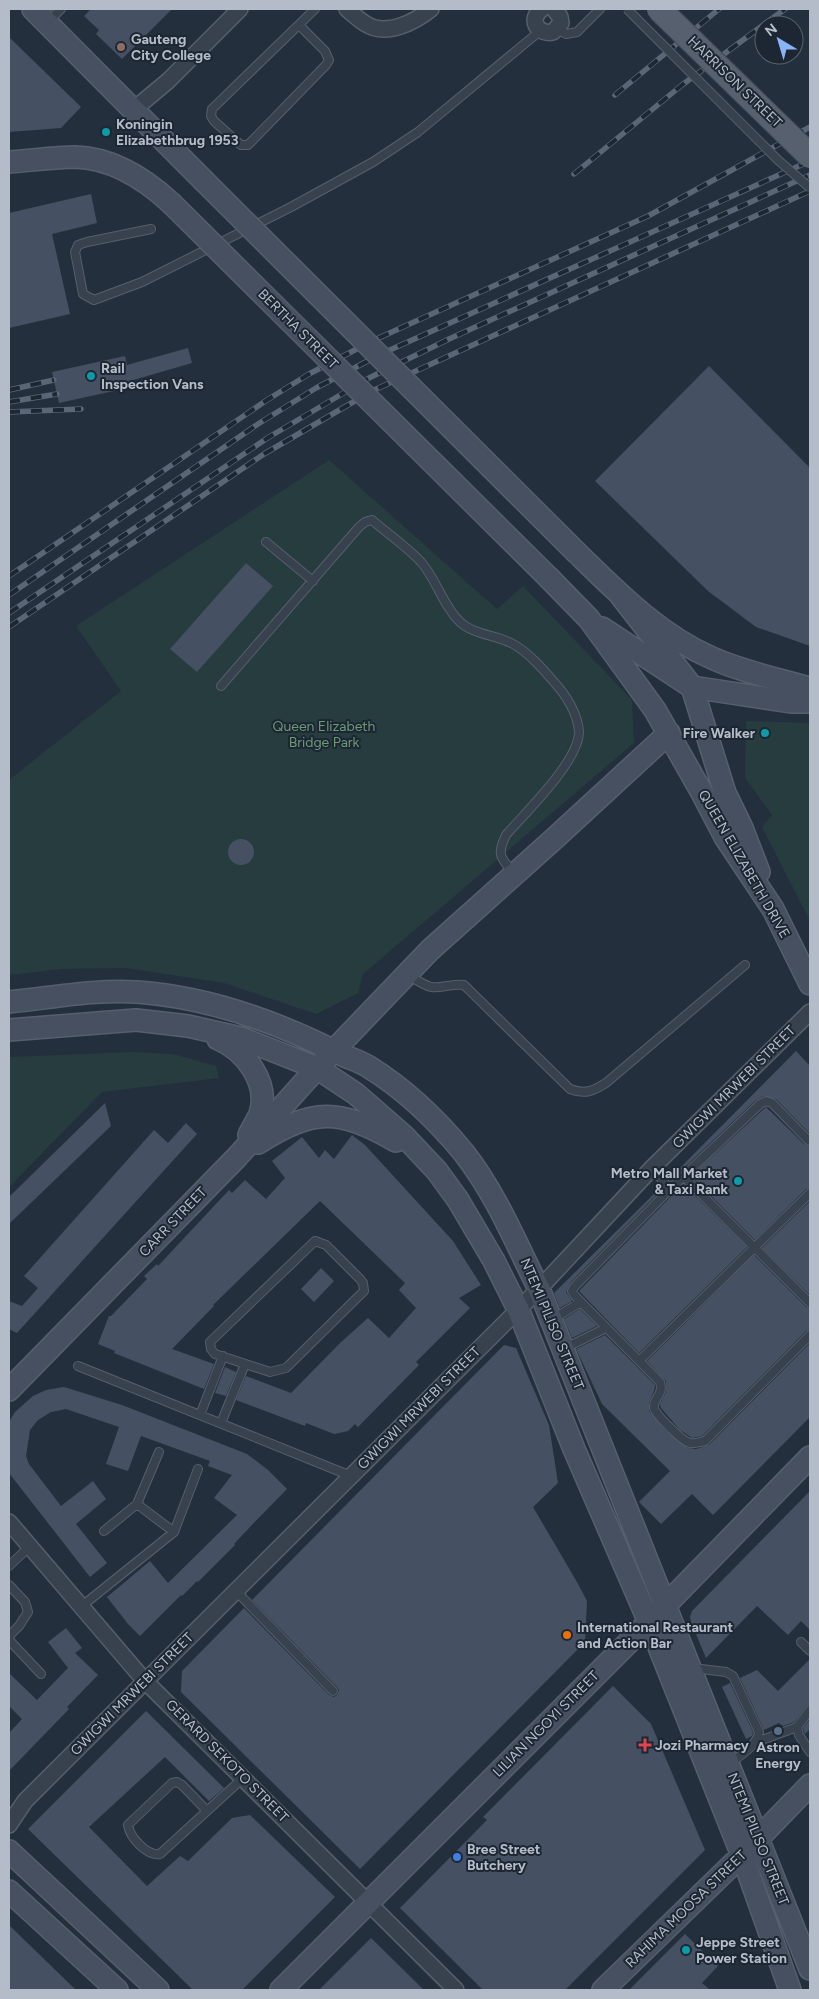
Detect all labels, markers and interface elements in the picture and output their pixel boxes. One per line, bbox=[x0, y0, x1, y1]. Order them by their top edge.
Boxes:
north arrow bbox=[754, 15, 804, 65]
text: N bbox=[762, 20, 781, 40]
place label: Gauteng City College bbox=[131, 31, 211, 64]
street label: HARRISON STREET bbox=[684, 33, 786, 132]
marker: Gauteng City College bbox=[115, 41, 127, 53]
place label: Koningin Elizabethbrug 1953 bbox=[116, 116, 239, 149]
marker: Koningin Elizabethbrug 1953 bbox=[100, 126, 112, 138]
street label: BERTHA STREET bbox=[254, 285, 342, 373]
place label: Rail Inspection Vans bbox=[101, 360, 204, 393]
marker: Rail Inspection Vans bbox=[85, 370, 97, 382]
park label: Queen Elizabeth Bridge Park bbox=[273, 718, 376, 751]
place label: Fire Walker bbox=[683, 725, 756, 742]
marker: Fire Walker bbox=[759, 727, 771, 739]
street label: QUEEN ELIZABETH DRIVE bbox=[695, 787, 793, 941]
street label: GWIGWI MRWEBI STREET bbox=[669, 1022, 799, 1152]
place label: Metro Mall Market & Taxi Rank bbox=[611, 1165, 728, 1198]
marker: Metro Mall Market & Taxi Rank bbox=[732, 1175, 744, 1187]
street label: CARR STREET bbox=[136, 1184, 211, 1260]
street label: NTEMI PILISO STREET bbox=[517, 1256, 588, 1393]
street label: GWIGWI MRWEBI STREET bbox=[354, 1343, 484, 1473]
place label: International Restaurant and Action Bar bbox=[577, 1619, 734, 1652]
street label: GWIGWI MRWEBI STREET bbox=[67, 1629, 197, 1759]
marker: International Restaurant and Action Bar bbox=[561, 1629, 573, 1641]
street label: LILIAN NGOYI STREET bbox=[489, 1667, 603, 1781]
street label: GERARD SEKOTO STREET bbox=[162, 1696, 292, 1826]
marker: Astron Energy bbox=[772, 1725, 784, 1737]
place label: Jozi Pharmacy bbox=[655, 1737, 750, 1754]
marker: Jozi Pharmacy bbox=[639, 1739, 651, 1751]
place label: Astron Energy bbox=[755, 1739, 802, 1772]
street label: NTEMI PILISO STREET bbox=[724, 1770, 792, 1908]
place label: Bree Street Butchery bbox=[467, 1841, 541, 1874]
street label: RAHIMA MOOSA STREET bbox=[622, 1846, 750, 1971]
marker: Bree Street Butchery bbox=[451, 1851, 463, 1863]
place label: Jeppe Street Power Station bbox=[696, 1934, 787, 1967]
marker: Jeppe Street Power Station bbox=[680, 1944, 692, 1956]

